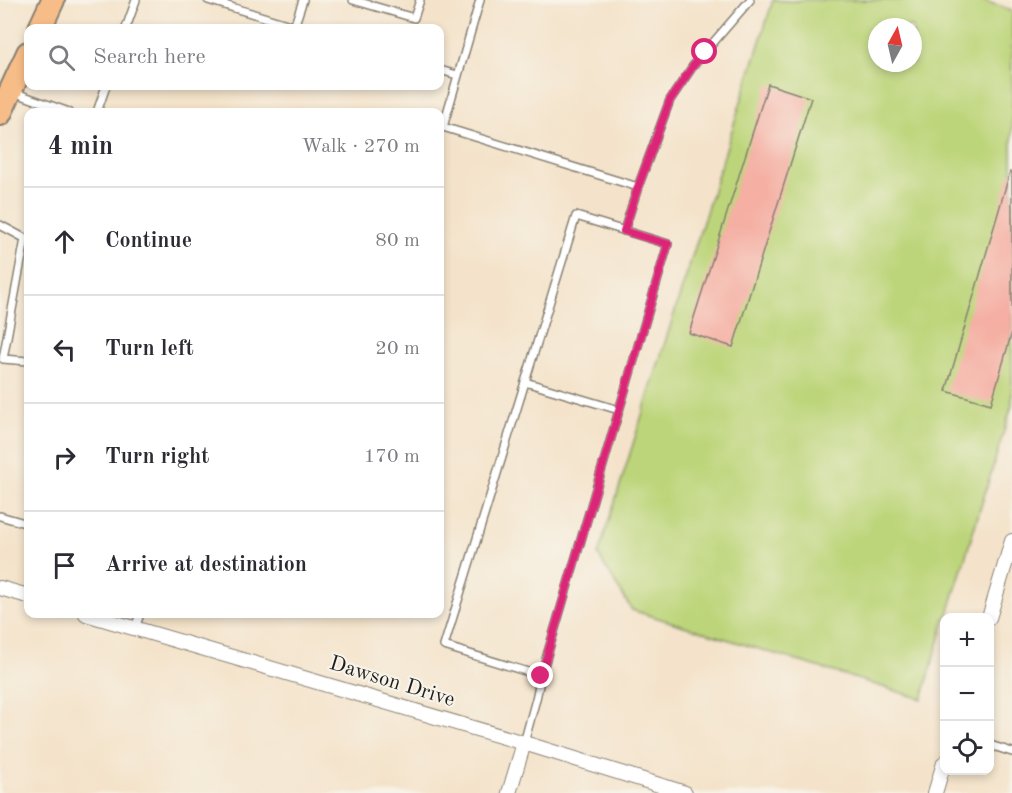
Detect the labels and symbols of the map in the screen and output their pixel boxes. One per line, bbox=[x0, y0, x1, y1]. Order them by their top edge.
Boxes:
north arrow bbox=[868, 18, 922, 72]
route start bbox=[691, 38, 717, 64]
street label: Dawson Drive bbox=[327, 653, 457, 711]
route end bbox=[527, 662, 553, 688]

